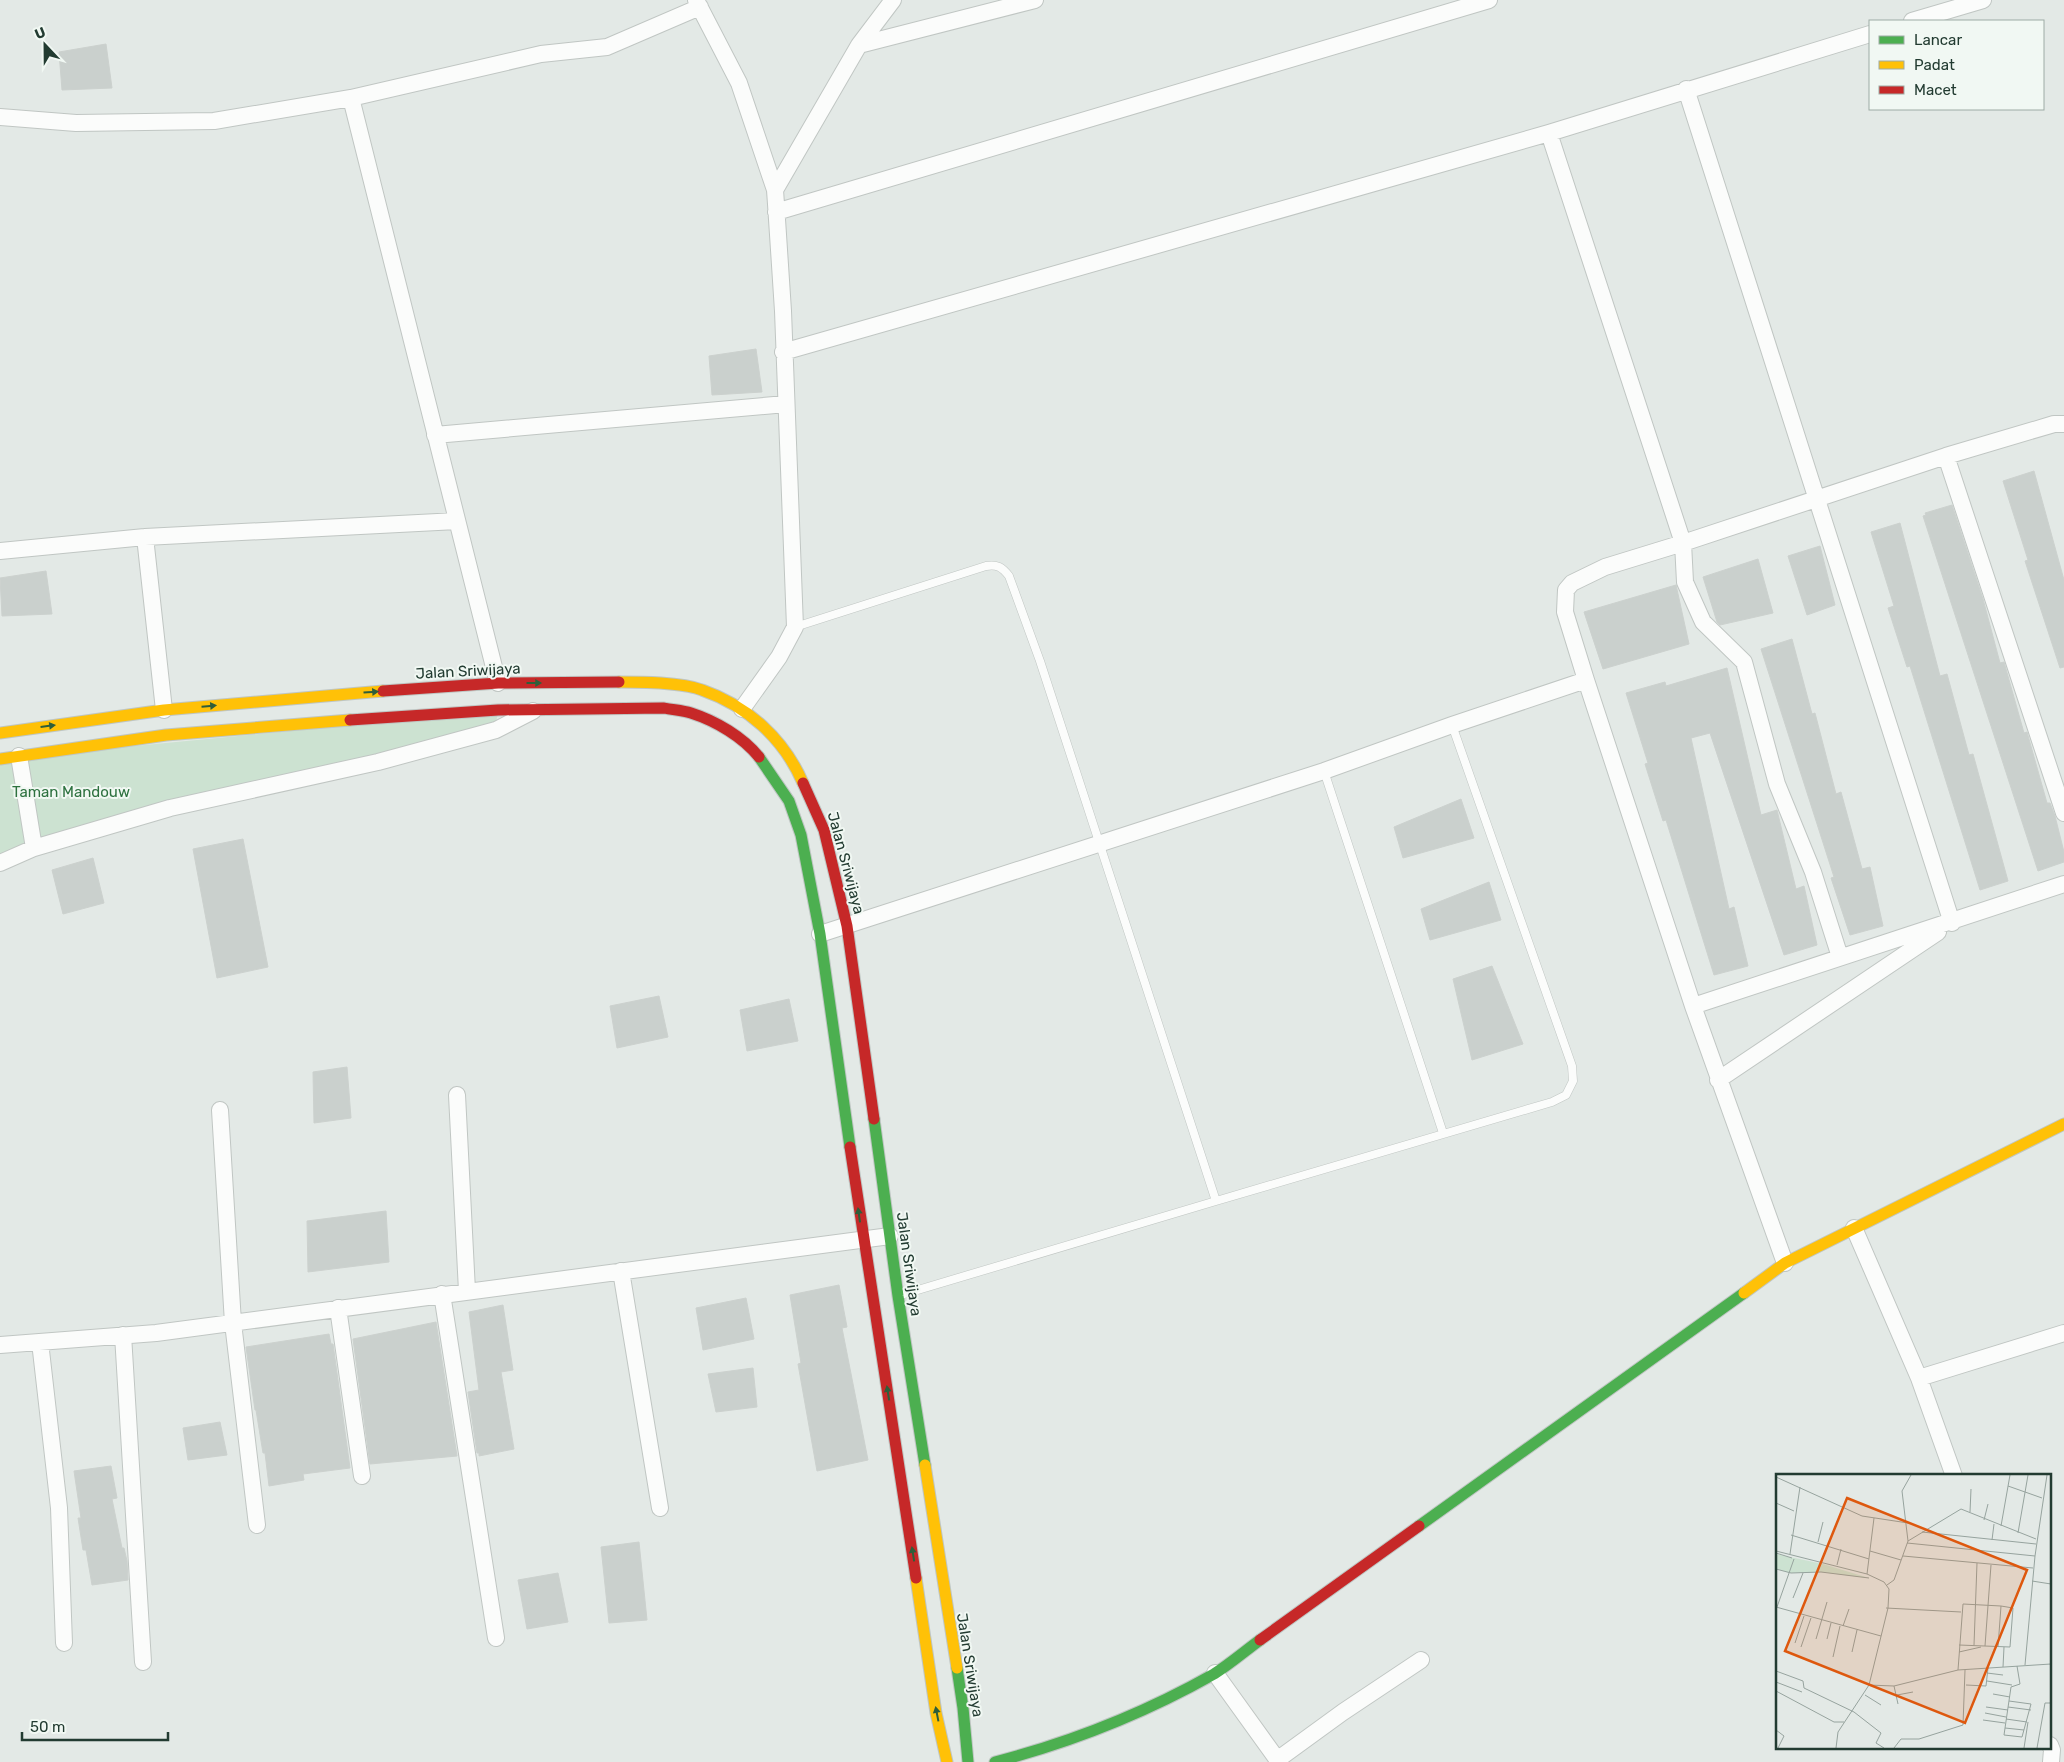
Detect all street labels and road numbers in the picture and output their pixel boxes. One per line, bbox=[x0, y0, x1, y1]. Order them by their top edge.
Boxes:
street label: Jalan Sriwijaya bbox=[415, 659, 521, 683]
street label: Jalan Sriwijaya bbox=[824, 810, 868, 916]
street label: Jalan Sriwijaya bbox=[893, 1211, 925, 1317]
street label: Jalan Sriwijaya bbox=[953, 1612, 987, 1718]

